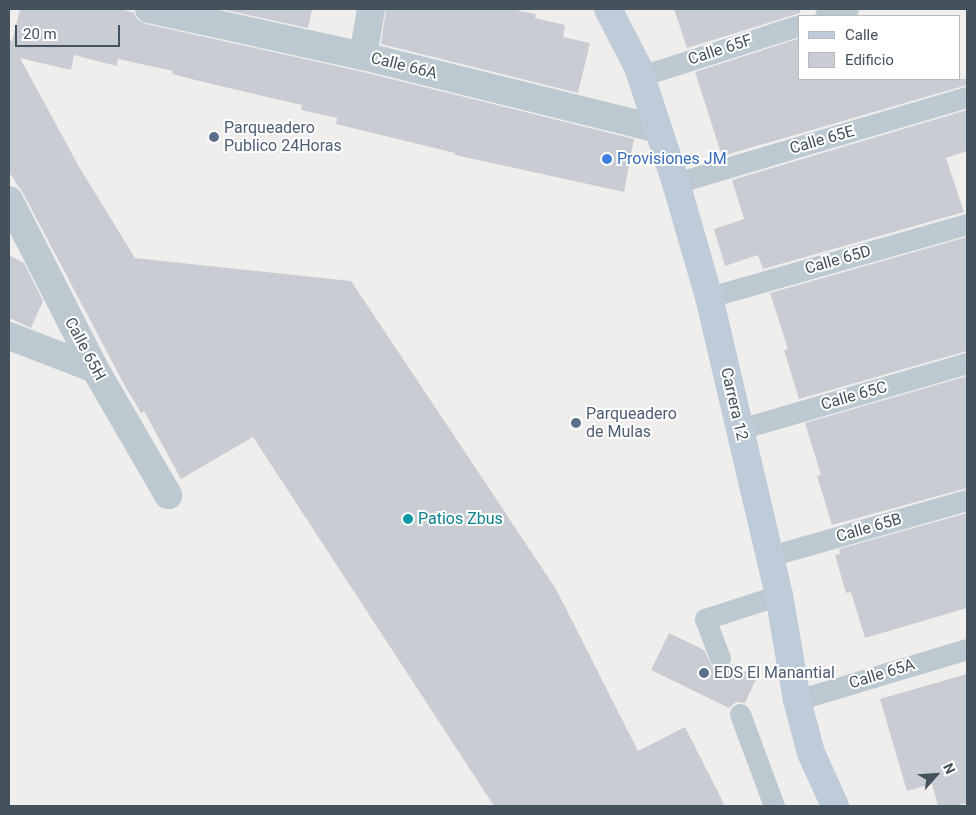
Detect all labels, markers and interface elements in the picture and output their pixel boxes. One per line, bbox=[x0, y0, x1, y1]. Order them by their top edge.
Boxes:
scale bar bbox=[18, 15, 122, 47]
legend bbox=[798, 15, 961, 80]
text: 20 m bbox=[23, 25, 57, 43]
text: Calle bbox=[845, 26, 878, 44]
street label: Calle 65F bbox=[686, 31, 754, 69]
street label: Calle 66A bbox=[369, 48, 439, 84]
text: Edificio bbox=[845, 51, 894, 69]
place label: Parqueadero Publico 24Horas bbox=[224, 118, 342, 156]
street label: Calle 65E bbox=[787, 122, 857, 158]
marker: Parqueadero Publico 24Horas bbox=[208, 131, 220, 143]
place label: Provisiones JM bbox=[617, 149, 727, 169]
marker: Provisiones JM bbox=[601, 153, 613, 165]
street label: Calle 65D bbox=[803, 241, 873, 279]
street label: Calle 65H bbox=[60, 314, 110, 384]
street label: Carrera 12 bbox=[716, 366, 752, 442]
street label: Calle 65C bbox=[819, 377, 889, 415]
place label: Parqueadero de Mulas bbox=[586, 404, 677, 442]
marker: Parqueadero de Mulas bbox=[570, 417, 582, 429]
place label: Patios Zbus bbox=[418, 509, 503, 529]
street label: Calle 65B bbox=[834, 509, 904, 547]
marker: Patios Zbus bbox=[402, 513, 414, 525]
street label: Calle 65A bbox=[847, 655, 917, 693]
place label: EDS El Manantial bbox=[714, 663, 835, 683]
marker: EDS El Manantial bbox=[698, 667, 710, 679]
north arrow bbox=[911, 750, 961, 800]
text: N bbox=[940, 760, 959, 776]

